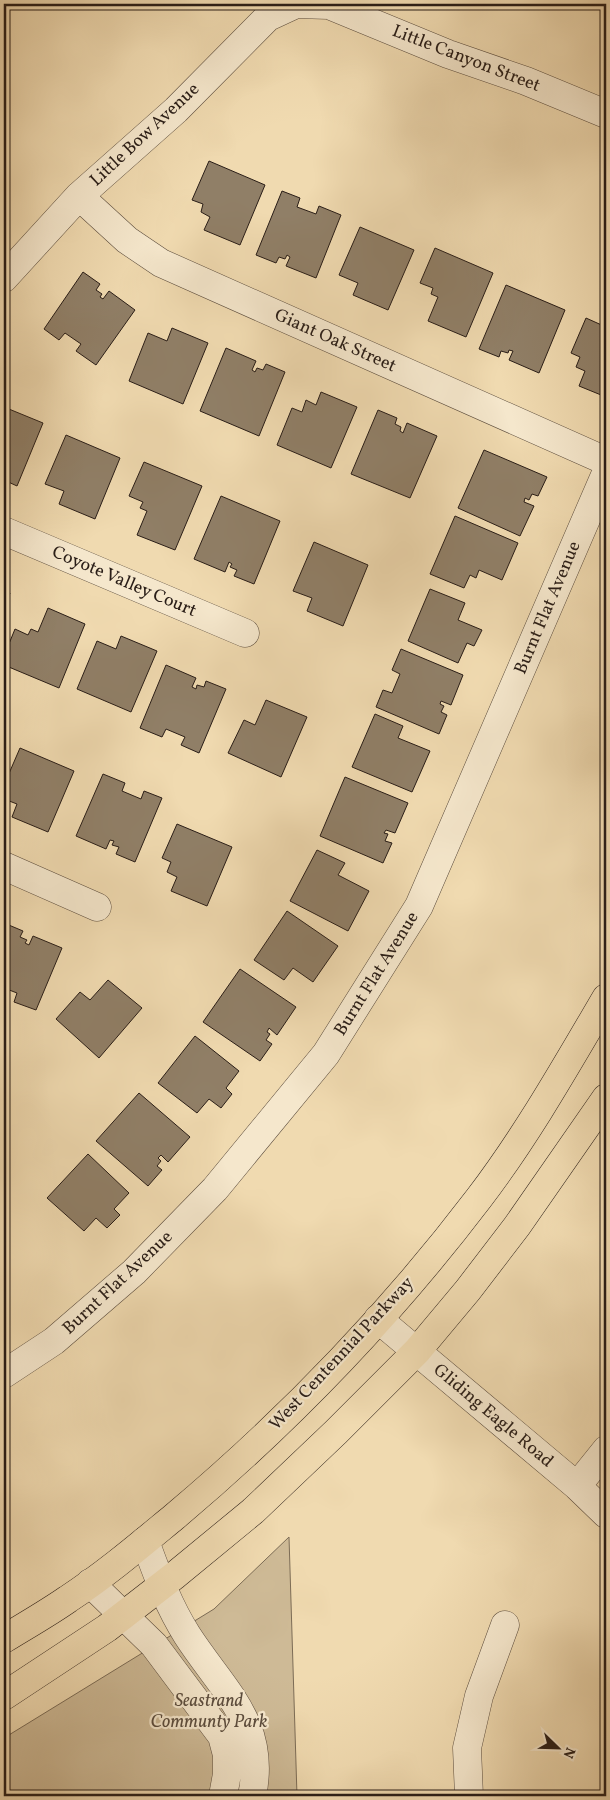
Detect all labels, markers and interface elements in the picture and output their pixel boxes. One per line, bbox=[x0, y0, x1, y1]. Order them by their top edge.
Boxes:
street label: Little Canyon Street bbox=[388, 19, 544, 99]
street label: Little Bow Avenue bbox=[85, 77, 205, 193]
street label: Giant Oak Street bbox=[270, 303, 400, 379]
street label: Burnt Flat Avenue bbox=[509, 538, 587, 678]
street label: Coyote Valley Court bbox=[48, 540, 200, 624]
street label: Burnt Flat Avenue bbox=[329, 907, 425, 1041]
street label: Burnt Flat Avenue bbox=[57, 1225, 179, 1341]
street label: West Centennial Parkway bbox=[264, 1271, 420, 1436]
street label: Gliding Eagle Road bbox=[427, 1358, 559, 1474]
park label: Seastrand Communty Park bbox=[151, 1689, 267, 1735]
north arrow bbox=[532, 1722, 582, 1772]
text: N bbox=[558, 1744, 579, 1761]

